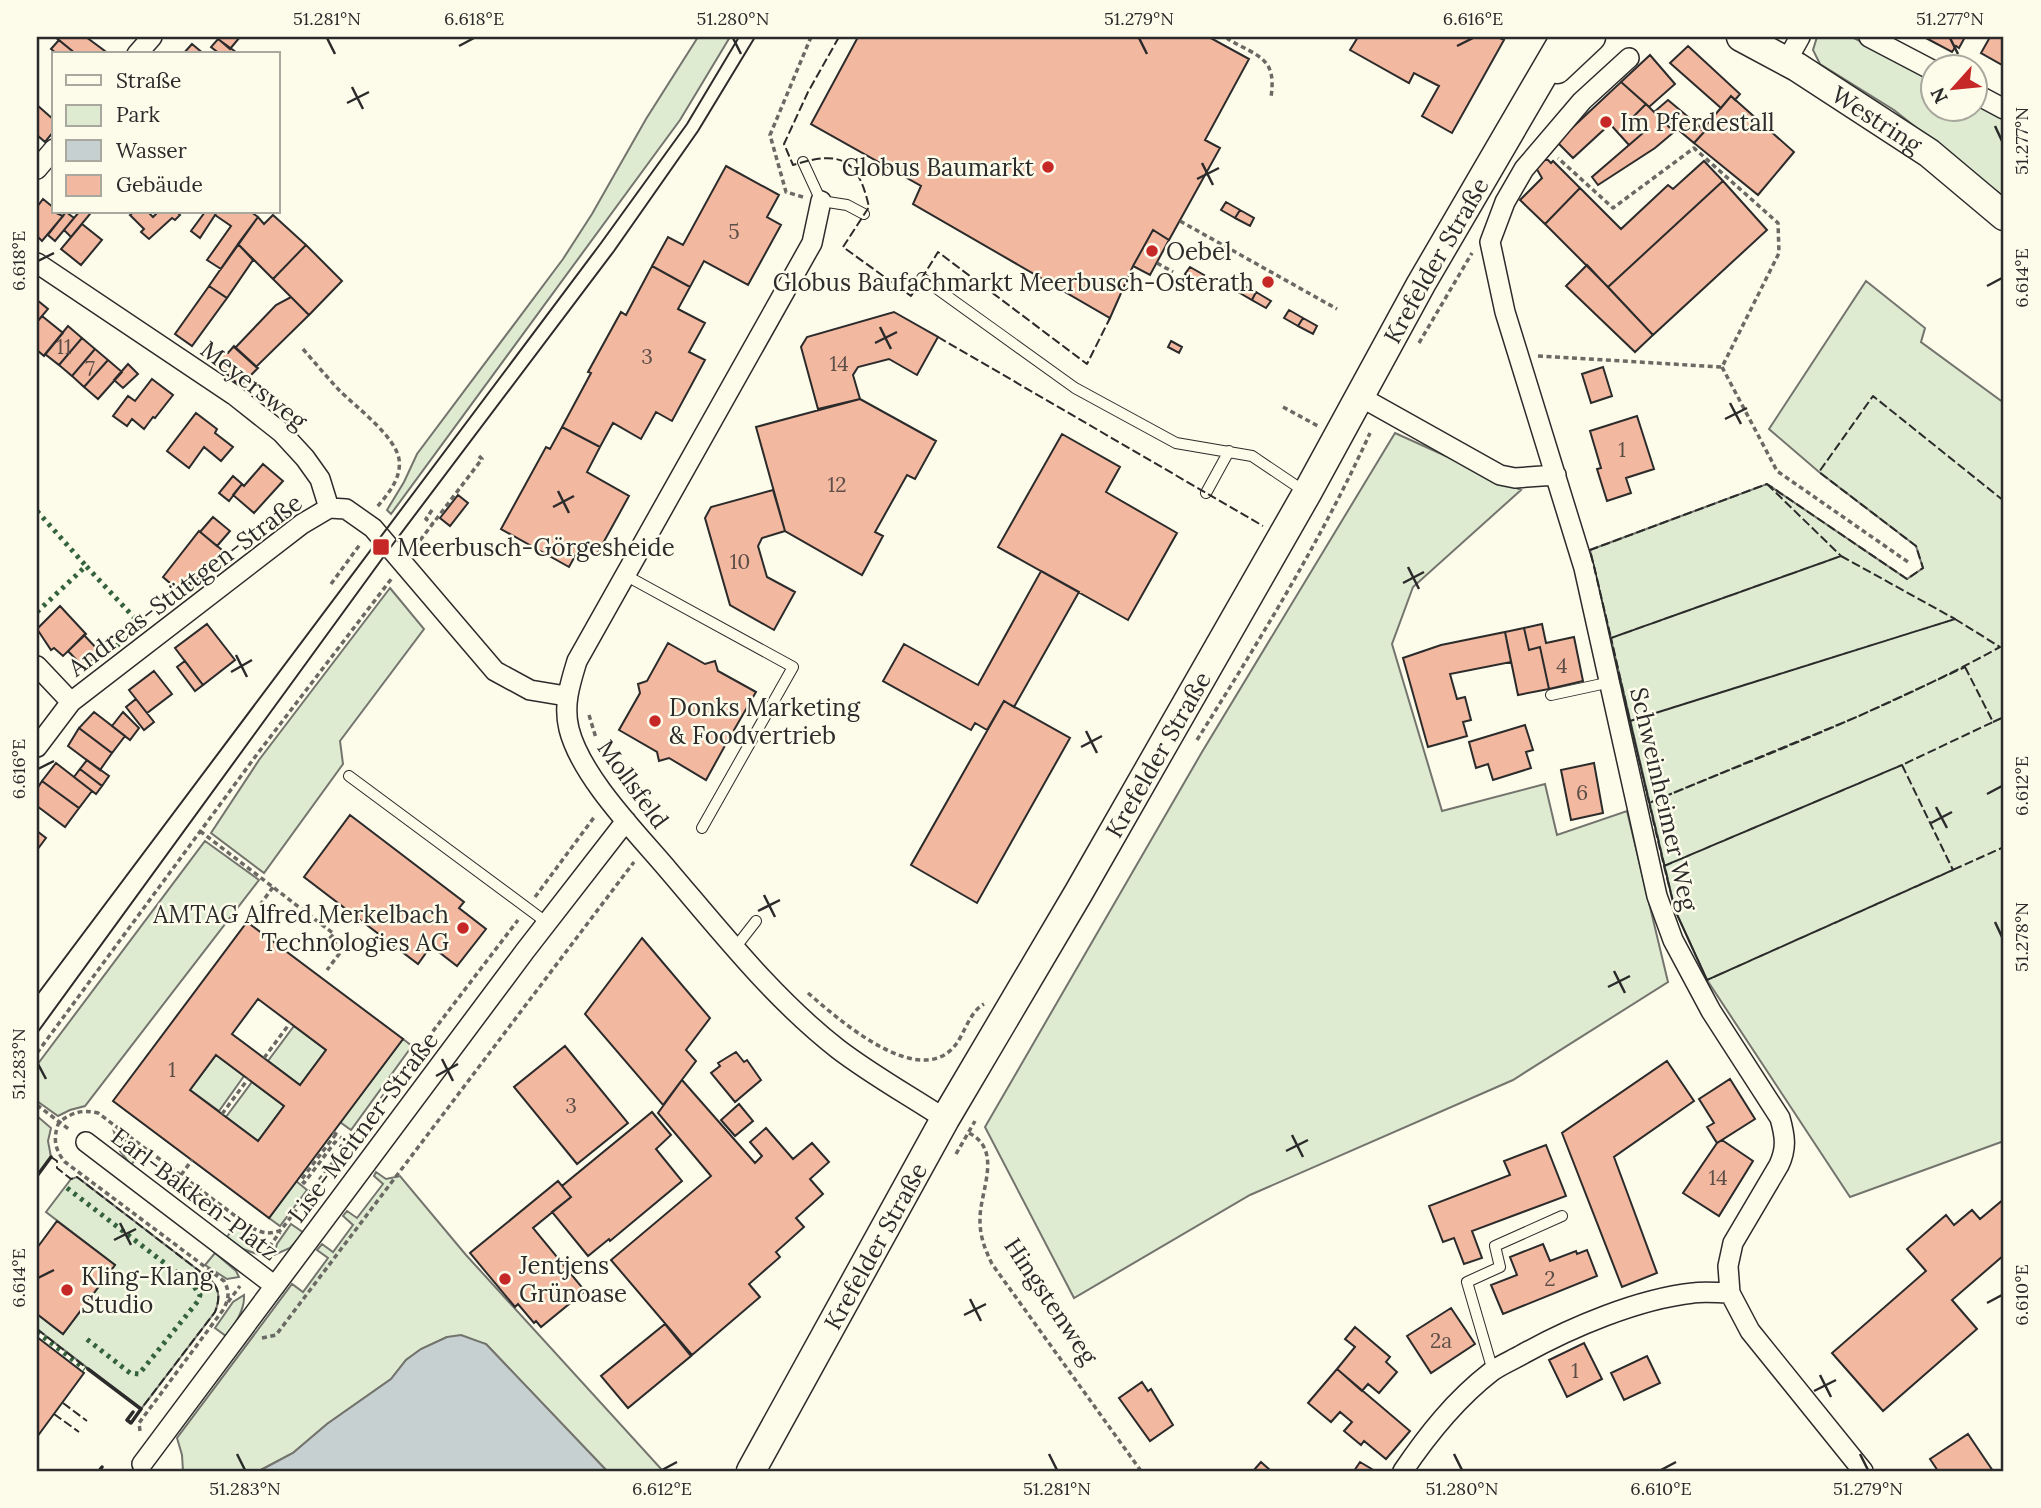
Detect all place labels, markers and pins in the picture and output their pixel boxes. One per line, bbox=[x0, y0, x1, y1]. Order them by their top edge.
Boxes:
place label: Im Pferdestall bbox=[1620, 107, 1775, 138]
marker: Im Pferdestall bbox=[1598, 114, 1614, 130]
place label: Globus Baumarkt bbox=[842, 152, 1035, 183]
marker: Globus Baumarkt bbox=[1040, 159, 1056, 175]
place label: Oebel bbox=[1166, 236, 1231, 267]
marker: Oebel bbox=[1144, 243, 1160, 259]
place label: Globus Baufachmarkt Meerbusch-Osterath bbox=[773, 267, 1254, 298]
marker: Globus Baufachmarkt Meerbusch-Osterath bbox=[1260, 274, 1276, 290]
place label: Meerbusch-Görgesheide bbox=[397, 532, 675, 563]
marker: Meerbusch-Görgesheide bbox=[371, 537, 391, 557]
place label: Donks Marketing & Foodvertrieb bbox=[669, 692, 861, 751]
marker: Donks Marketing & Foodvertrieb bbox=[647, 713, 663, 729]
place label: AMTAG Alfred Merkelbach Technologies AG bbox=[152, 899, 449, 958]
marker: AMTAG Alfred Merkelbach Technologies AG bbox=[455, 920, 471, 936]
place label: Jentjens Grünoase bbox=[518, 1250, 627, 1309]
place label: Kling-Klang Studio bbox=[81, 1261, 214, 1320]
marker: Jentjens Grünoase bbox=[497, 1271, 513, 1287]
marker: Kling-Klang Studio bbox=[59, 1282, 75, 1298]

